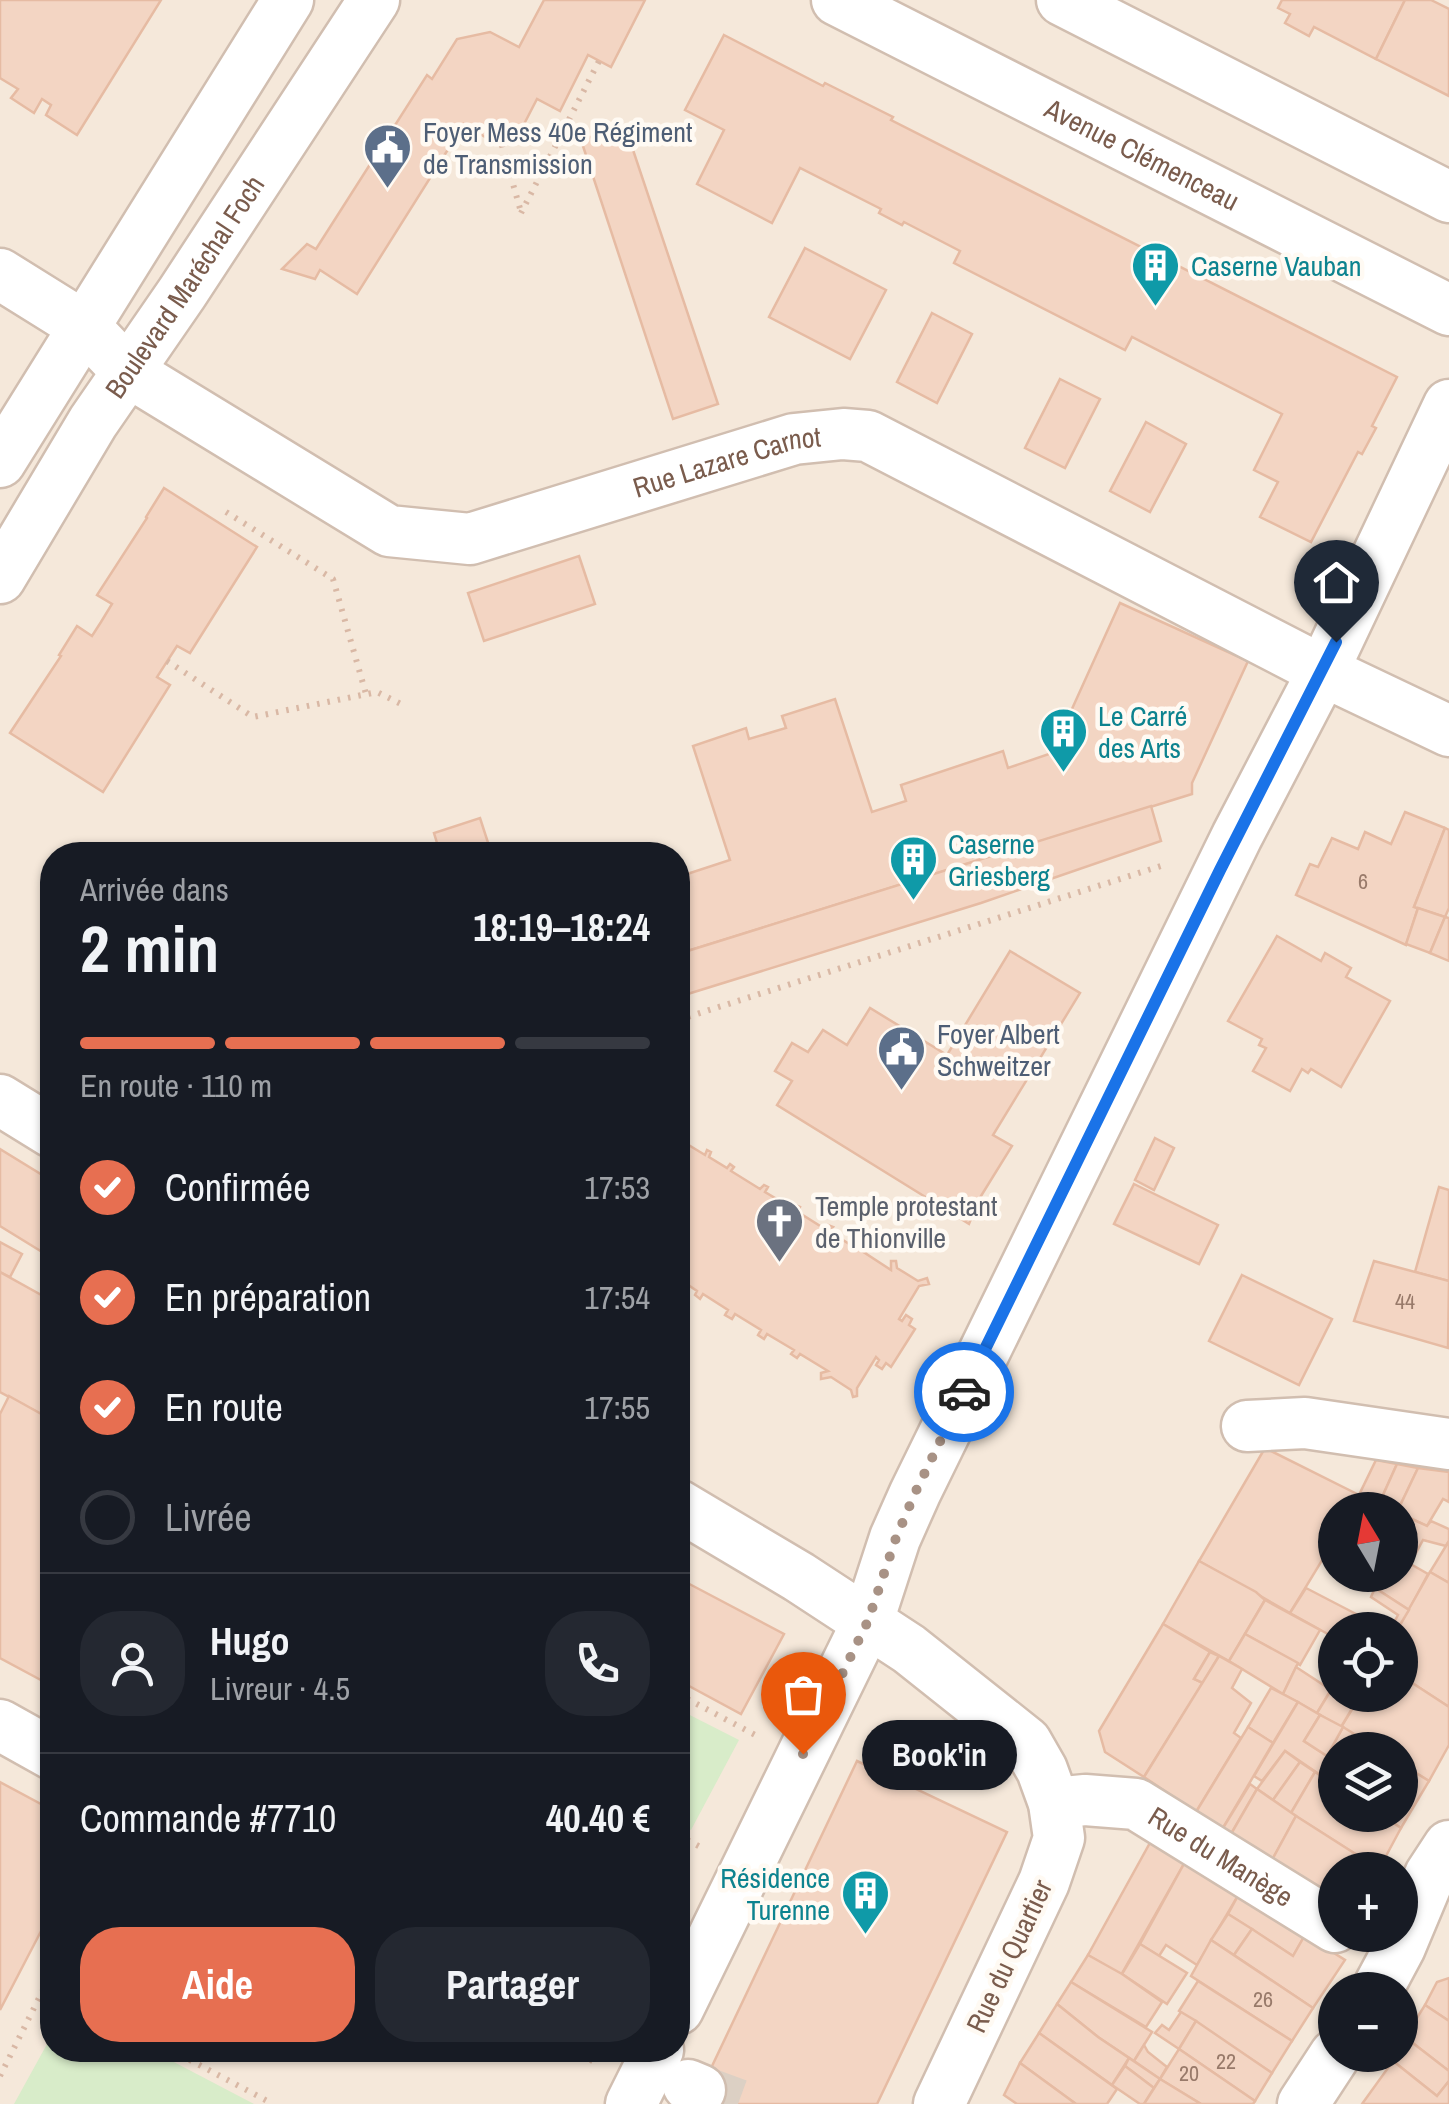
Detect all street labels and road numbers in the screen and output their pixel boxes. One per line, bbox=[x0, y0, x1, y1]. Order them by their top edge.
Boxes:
street label: Avenue Clémenceau bbox=[1038, 89, 1246, 220]
street label: Boulevard Maréchal Foch bbox=[96, 168, 273, 406]
street label: Rue Lazare Carnot bbox=[628, 417, 822, 507]
street label: Rue du Manège bbox=[1141, 1797, 1300, 1916]
street label: Rue du Quartier bbox=[957, 1873, 1061, 2039]

